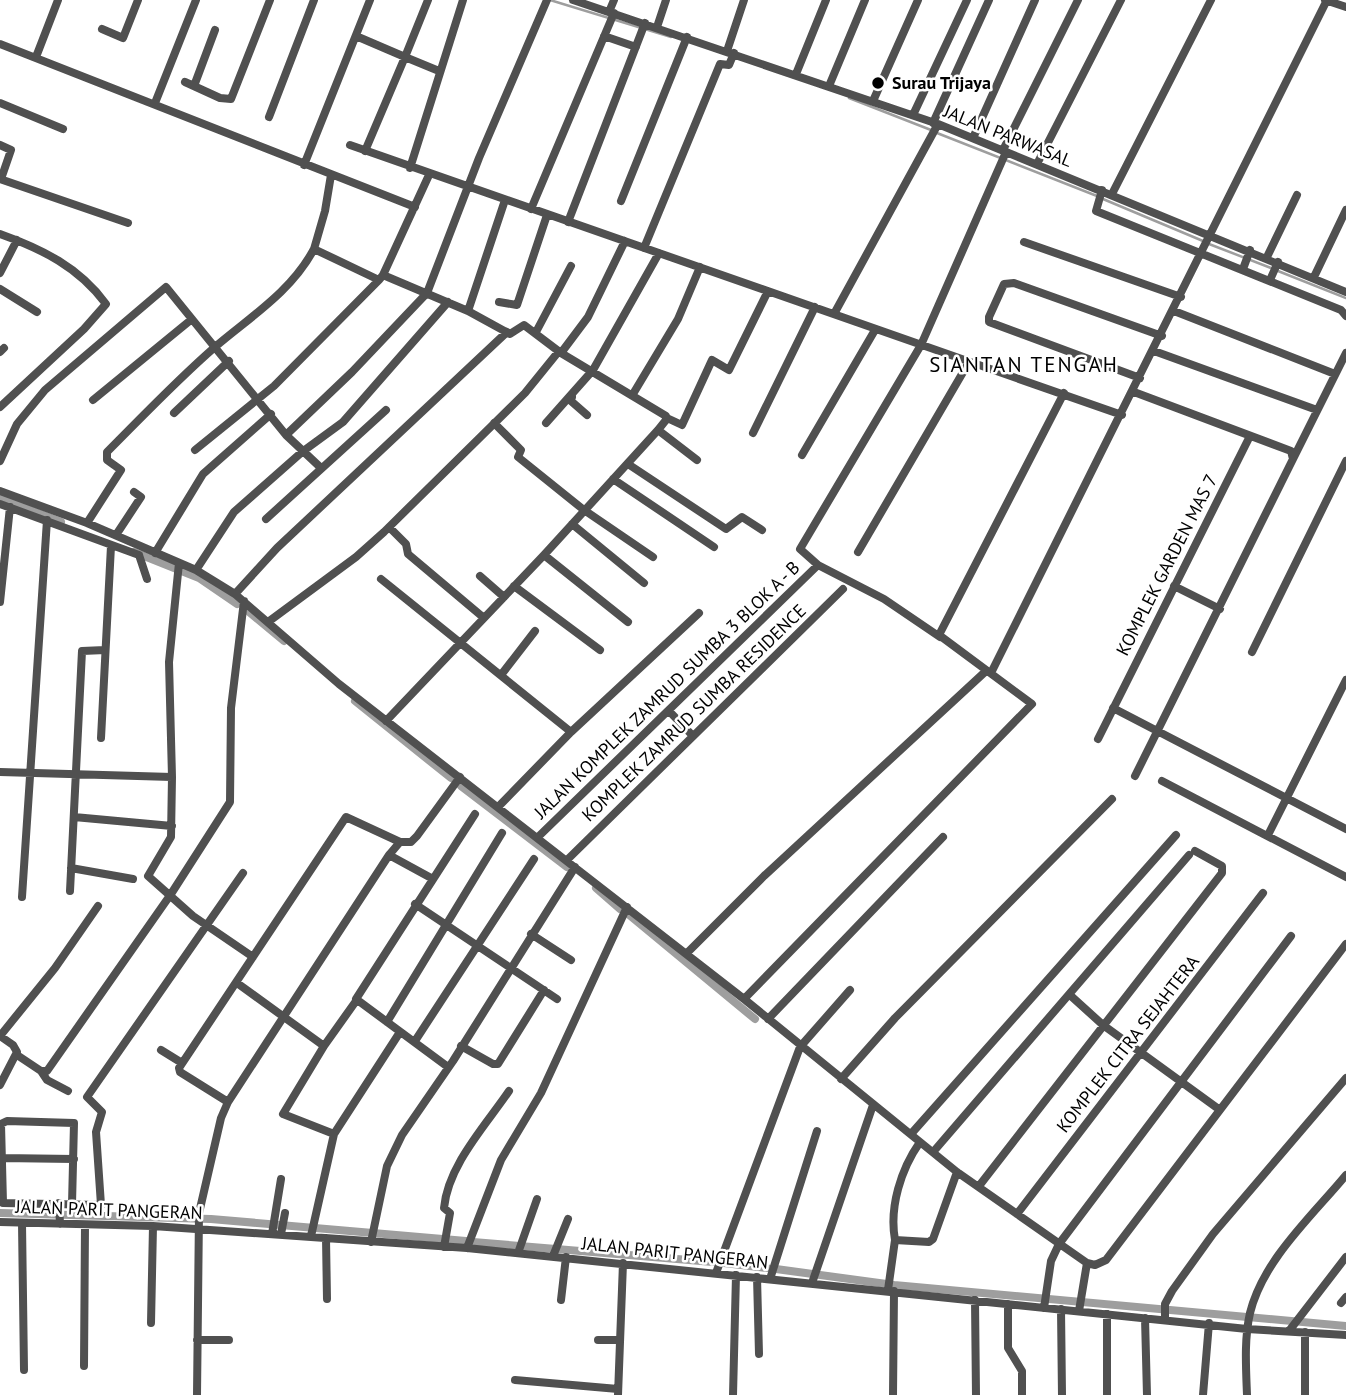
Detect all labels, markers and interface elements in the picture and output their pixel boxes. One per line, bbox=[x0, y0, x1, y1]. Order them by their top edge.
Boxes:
place label: Surau Trijaya bbox=[892, 71, 991, 94]
marker: Surau Trijaya bbox=[870, 75, 886, 91]
street label: JALAN PARWASAL bbox=[940, 99, 1076, 172]
district label: SIANTAN TENGAH bbox=[929, 351, 1119, 378]
street label: KOMPLEK GARDEN MAS 7 bbox=[1111, 470, 1222, 659]
street label: JALAN KOMPLEK ZAMRUD SUMBA 3 BLOK A - B bbox=[528, 556, 804, 824]
street label: KOMPLEK ZAMRUD SUMBA RESIDENCE bbox=[577, 599, 811, 826]
street label: KOMPLEK CITRA SEJAHTERA bbox=[1051, 950, 1204, 1137]
street label: JALAN PARIT PANGERAN bbox=[14, 1195, 203, 1224]
street label: JALAN PARIT PANGERAN bbox=[580, 1231, 769, 1274]

